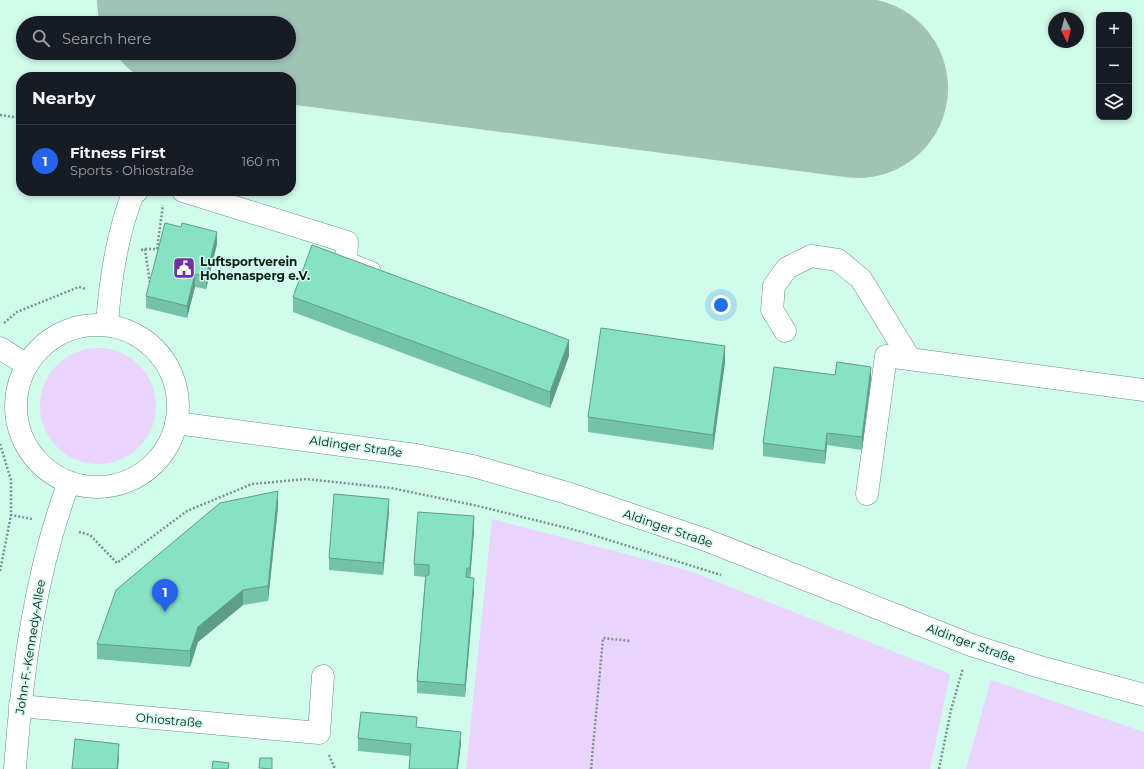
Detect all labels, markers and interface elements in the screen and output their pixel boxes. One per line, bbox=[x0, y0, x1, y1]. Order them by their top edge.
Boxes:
north arrow bbox=[1048, 12, 1084, 48]
map controls bbox=[1096, 12, 1132, 120]
button: + bbox=[1096, 12, 1132, 48]
search box bbox=[16, 16, 296, 60]
icon: search bbox=[30, 27, 52, 49]
text: Search here bbox=[62, 29, 151, 48]
button: − bbox=[1096, 48, 1132, 84]
button: layers bbox=[1096, 84, 1132, 120]
text: Nearby bbox=[32, 88, 96, 108]
text: Fitness First bbox=[70, 143, 166, 162]
text: 1 bbox=[42, 153, 48, 169]
text: 160 m bbox=[242, 153, 280, 169]
text: Sports · Ohiostraße bbox=[70, 162, 194, 178]
place label: Luftsportverein Hohenasperg e.V. bbox=[200, 254, 310, 283]
public building icon: Luftsportverein Hohenasperg e.V. bbox=[171, 255, 197, 281]
your location bbox=[711, 295, 731, 315]
street label: Aldinger Straße bbox=[309, 432, 403, 460]
street label: Aldinger Straße bbox=[621, 506, 715, 550]
street label: John-F.-Kennedy-Allee bbox=[12, 579, 48, 716]
pin: 1 bbox=[152, 579, 178, 612]
street label: Aldinger Straße bbox=[924, 620, 1018, 666]
street label: Ohiostraße bbox=[135, 710, 203, 730]

